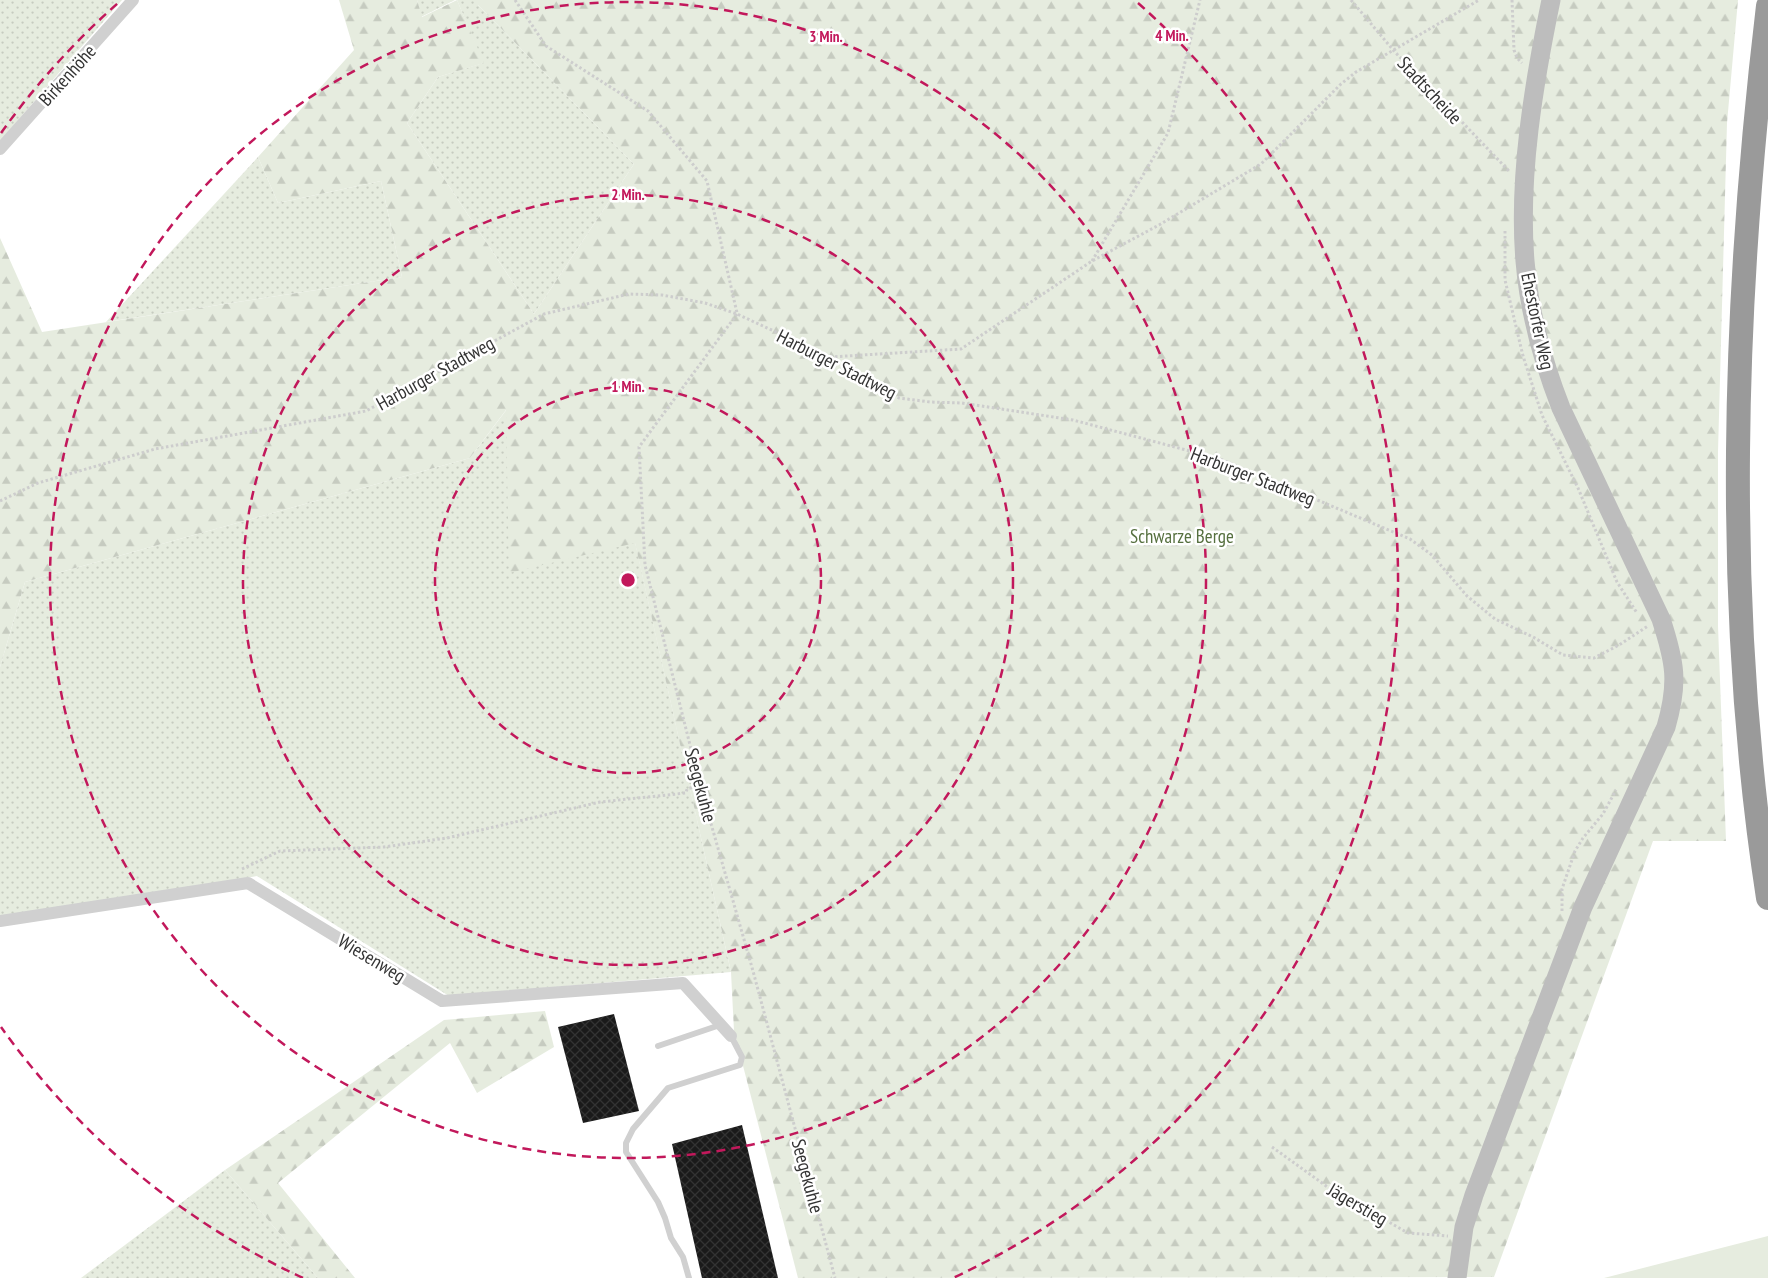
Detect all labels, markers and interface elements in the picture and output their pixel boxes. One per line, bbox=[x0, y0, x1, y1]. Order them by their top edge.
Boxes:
text: 4 Min. bbox=[1155, 26, 1189, 45]
text: 3 Min. bbox=[809, 27, 843, 46]
street label: Birkenhöhe bbox=[33, 39, 101, 111]
street label: Stadtscheide bbox=[1393, 51, 1468, 129]
text: 2 Min. bbox=[611, 185, 645, 204]
street label: Ehestorfer Weg bbox=[1516, 270, 1560, 372]
street label: Harburger Stadtweg bbox=[773, 323, 901, 405]
street label: Harburger Stadtweg bbox=[372, 331, 498, 415]
text: 1 Min. bbox=[611, 377, 645, 396]
street label: Harburger Stadtweg bbox=[1187, 441, 1319, 511]
park label: Schwarze Berge bbox=[1130, 524, 1234, 548]
centre of rings bbox=[619, 571, 637, 589]
street label: Seegekuhle bbox=[680, 745, 722, 825]
street label: Wiesenweg bbox=[334, 929, 410, 987]
street label: Seegekuhle bbox=[787, 1136, 829, 1216]
street label: Jägerstieg bbox=[1323, 1177, 1392, 1231]

